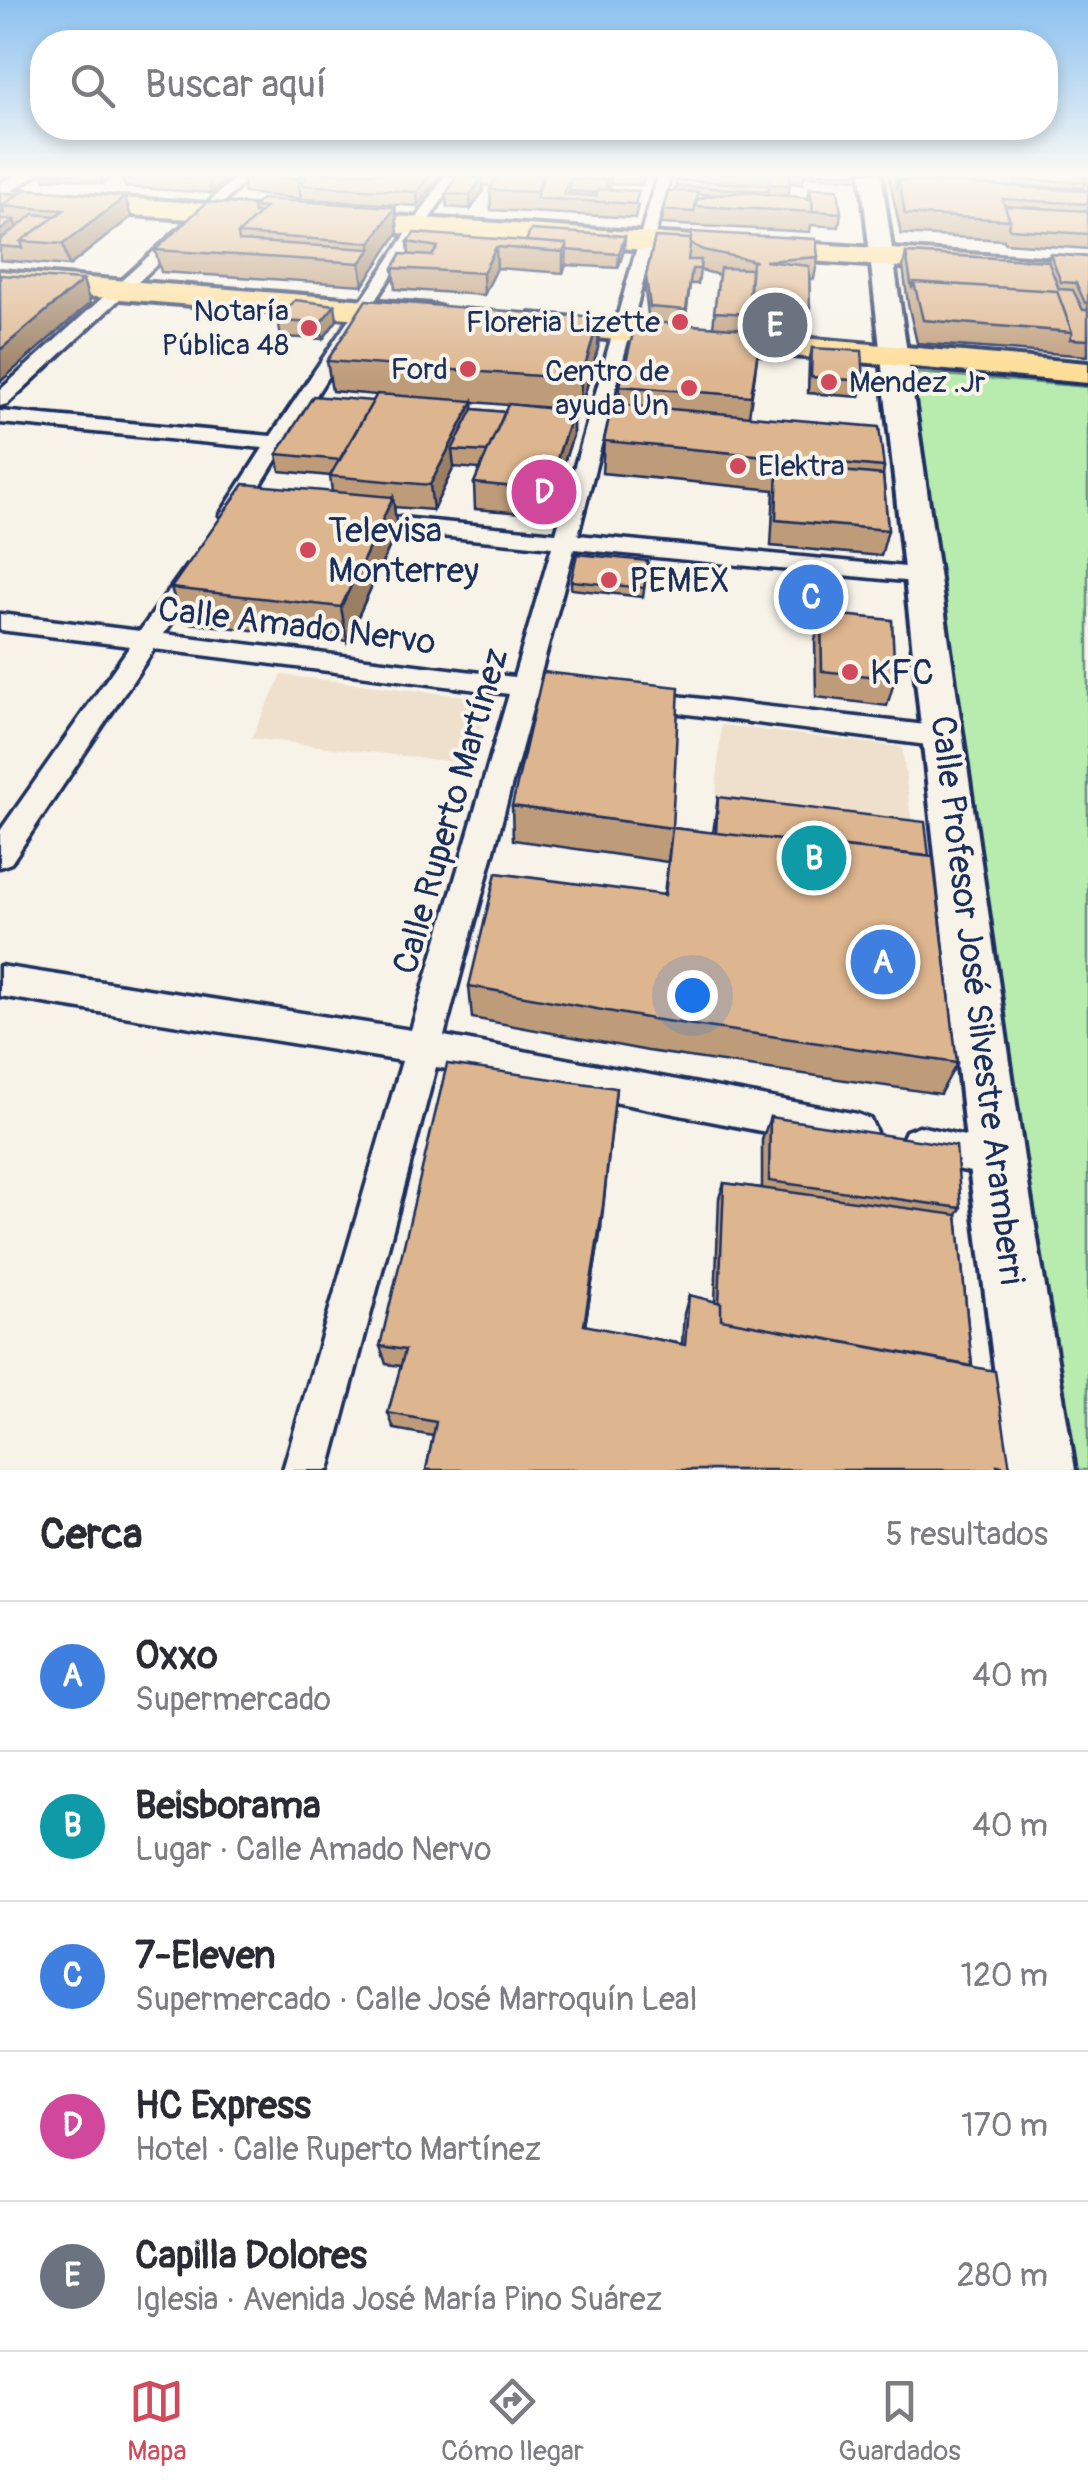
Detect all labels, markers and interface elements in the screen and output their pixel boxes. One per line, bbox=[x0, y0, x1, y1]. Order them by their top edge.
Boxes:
search box bbox=[30, 30, 1058, 140]
icon: search bbox=[65, 58, 120, 113]
text: Buscar aquí bbox=[145, 61, 327, 109]
pin: E bbox=[742, 288, 808, 362]
place label: Notaría Pública 48 bbox=[161, 293, 289, 364]
place label: Floreria Lizette bbox=[466, 304, 660, 341]
marker: Floreria Lizette bbox=[669, 311, 691, 333]
marker: Notaría Pública 48 bbox=[298, 317, 320, 339]
place label: Ford bbox=[391, 351, 448, 388]
place label: Centro de ayuda Un bbox=[545, 353, 669, 424]
marker: Ford bbox=[457, 358, 479, 380]
place label: Mendez .Jr bbox=[849, 364, 986, 401]
marker: Mendez .Jr bbox=[818, 371, 840, 393]
marker: Centro de ayuda Un bbox=[678, 377, 700, 399]
place label: Elektra bbox=[758, 448, 845, 485]
pin: D bbox=[512, 454, 576, 530]
marker: Elektra bbox=[727, 455, 749, 477]
place label: Televisa Monterrey bbox=[328, 509, 479, 593]
marker: Televisa Monterrey bbox=[297, 539, 319, 561]
place label: PEMEX bbox=[629, 559, 730, 603]
pin: C bbox=[778, 560, 844, 634]
marker: PEMEX bbox=[598, 569, 620, 591]
street label: Calle Amado Nervo bbox=[155, 587, 438, 665]
street label: Calle Ruperto Martínez bbox=[383, 643, 519, 979]
place label: KFC bbox=[870, 651, 934, 695]
marker: KFC bbox=[839, 661, 861, 683]
street label: Calle Profesor José Silvestre Aramberri bbox=[920, 713, 1034, 1287]
pin: B bbox=[782, 820, 846, 896]
pin: A bbox=[850, 924, 916, 1000]
your location bbox=[667, 970, 718, 1021]
text: Cerca bbox=[40, 1509, 142, 1561]
text: 5 resultados bbox=[885, 1515, 1048, 1555]
text: Oxxo bbox=[135, 1632, 218, 1680]
text: A bbox=[62, 1656, 83, 1696]
text: 40 m bbox=[972, 1656, 1048, 1696]
text: Supermercado bbox=[135, 1680, 331, 1720]
text: Beisborama bbox=[135, 1782, 321, 1830]
text: B bbox=[63, 1806, 82, 1846]
text: 40 m bbox=[972, 1806, 1048, 1846]
text: Lugar · Calle Amado Nervo bbox=[135, 1830, 491, 1870]
text: 7-Eleven bbox=[135, 1932, 275, 1980]
text: C bbox=[63, 1956, 82, 1996]
text: 120 m bbox=[960, 1956, 1048, 1996]
text: Supermercado · Calle José Marroquín Leal bbox=[135, 1980, 697, 2020]
text: HC Express bbox=[135, 2082, 311, 2130]
text: D bbox=[62, 2106, 83, 2146]
text: 170 m bbox=[961, 2106, 1048, 2146]
text: Hotel · Calle Ruperto Martínez bbox=[135, 2130, 541, 2170]
text: Capilla Dolores bbox=[135, 2232, 367, 2280]
text: E bbox=[64, 2256, 81, 2296]
text: 280 m bbox=[957, 2256, 1048, 2296]
text: Iglesia · Avenida José María Pino Suárez bbox=[135, 2280, 662, 2320]
tab: Mapa bbox=[127, 2374, 187, 2469]
tab: Cómo llegar bbox=[441, 2374, 584, 2469]
tab: Guardados bbox=[838, 2374, 961, 2469]

